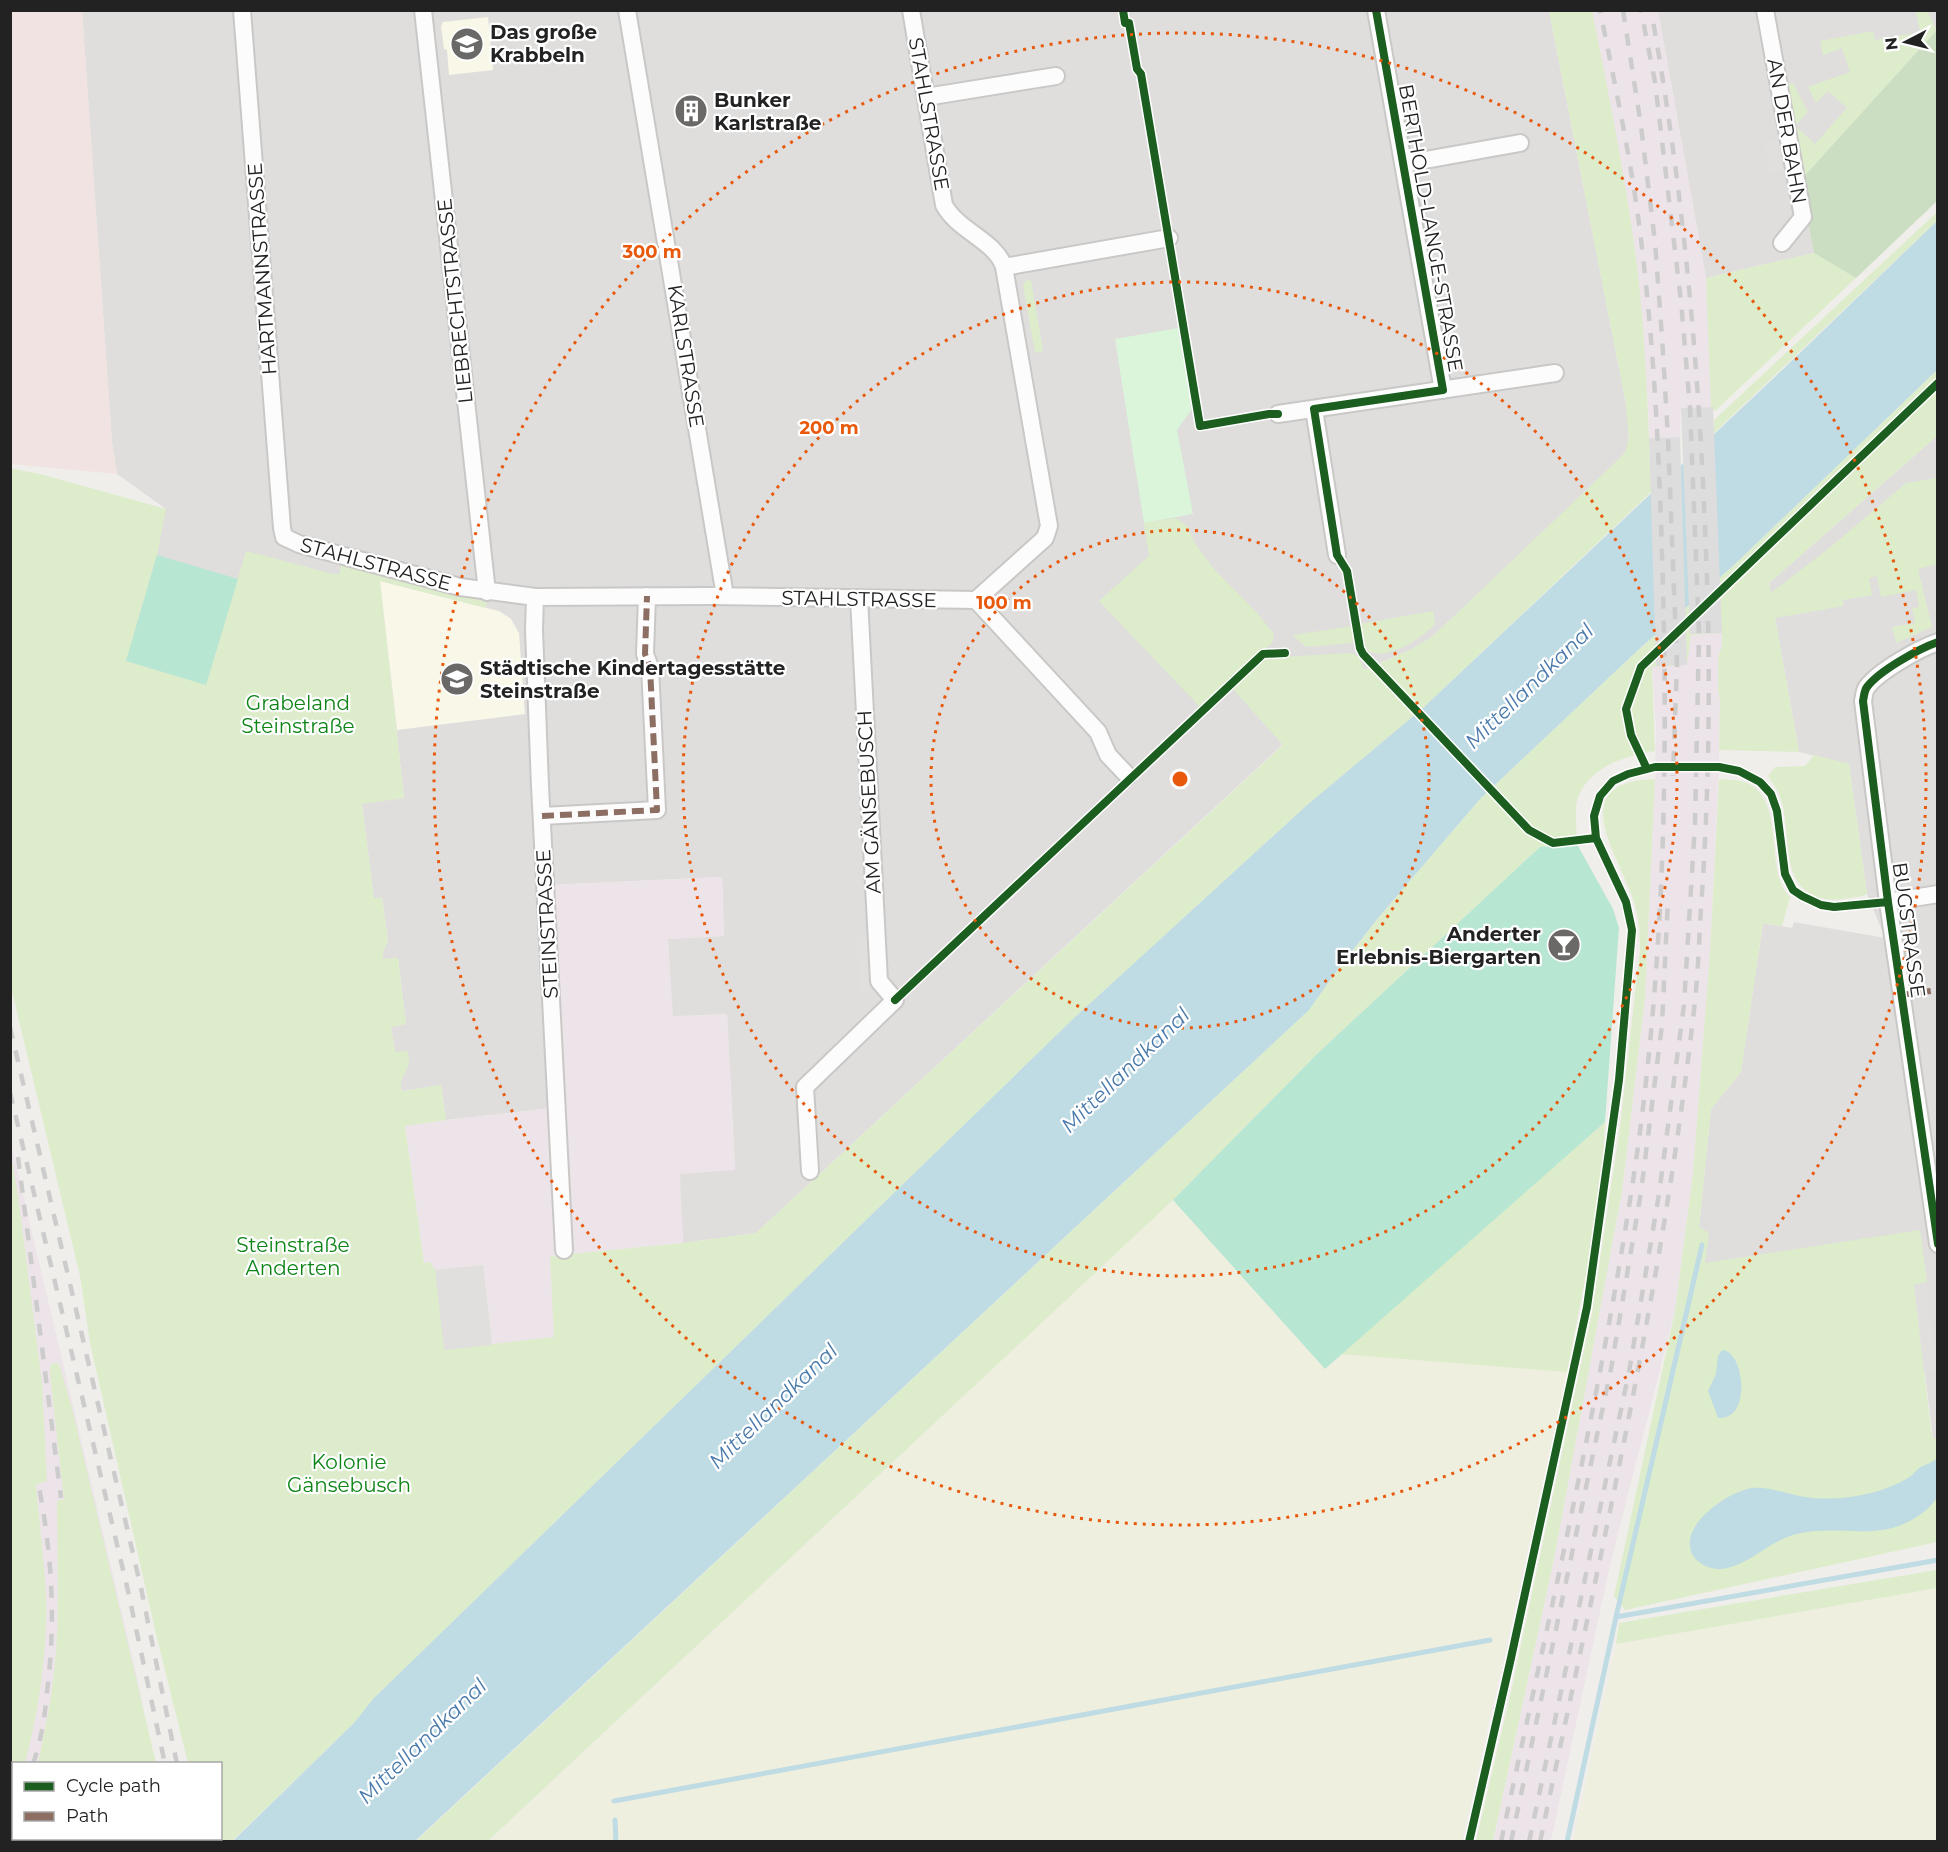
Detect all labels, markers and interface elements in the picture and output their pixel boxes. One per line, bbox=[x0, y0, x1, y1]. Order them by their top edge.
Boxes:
north arrow bbox=[1876, 12, 1936, 72]
place label: Das große Krabbeln bbox=[490, 20, 597, 67]
school or university icon: Das große Krabbeln bbox=[449, 26, 485, 62]
street label: STAHLSTRASSE bbox=[904, 35, 954, 193]
text: N bbox=[1881, 36, 1902, 51]
street label: AN DER BAHN bbox=[1762, 56, 1812, 206]
street label: BERTHOLD-LANGE-STRASSE bbox=[1394, 82, 1468, 374]
place label: Bunker Karlstraße bbox=[714, 88, 821, 135]
building icon: Bunker Karlstraße bbox=[673, 93, 709, 129]
street label: HARTMANNSTRASSE bbox=[243, 162, 281, 376]
street label: LIEBRECHTSTRASSE bbox=[432, 197, 478, 405]
text: 300 m bbox=[621, 241, 682, 263]
street label: KARLSTRASSE bbox=[663, 283, 709, 429]
text: 200 m bbox=[799, 417, 859, 439]
street label: STAHLSTRASSE bbox=[298, 532, 454, 596]
street label: STAHLSTRASSE bbox=[781, 586, 937, 612]
text: 100 m bbox=[976, 592, 1032, 614]
water label: Mittellandkanal bbox=[1459, 618, 1599, 754]
place label: Städtische Kindertagesstätte Steinstraße bbox=[480, 656, 785, 703]
school or university icon: Städtische Kindertagesstätte Steinstraße bbox=[439, 661, 475, 697]
park label: Grabeland Steinstraße bbox=[241, 691, 355, 738]
street label: AM GÄNSEBUSCH bbox=[852, 709, 886, 895]
centre of rings bbox=[1170, 769, 1190, 789]
street label: STEINSTRASSE bbox=[531, 849, 563, 999]
street label: BUGSTRASSE bbox=[1888, 861, 1930, 999]
place label: Anderter Erlebnis-Biergarten bbox=[1336, 922, 1541, 969]
bar icon: Anderter Erlebnis-Biergarten bbox=[1546, 927, 1582, 963]
water label: Mittellandkanal bbox=[1055, 1002, 1195, 1138]
park label: Steinstraße Anderten bbox=[236, 1233, 350, 1280]
water label: Mittellandkanal bbox=[703, 1338, 843, 1474]
park label: Kolonie Gänsebusch bbox=[287, 1450, 411, 1497]
water label: Mittellandkanal bbox=[352, 1673, 492, 1809]
legend bbox=[12, 1762, 222, 1840]
text: Cycle path bbox=[66, 1775, 161, 1797]
text: Path bbox=[66, 1805, 109, 1827]

